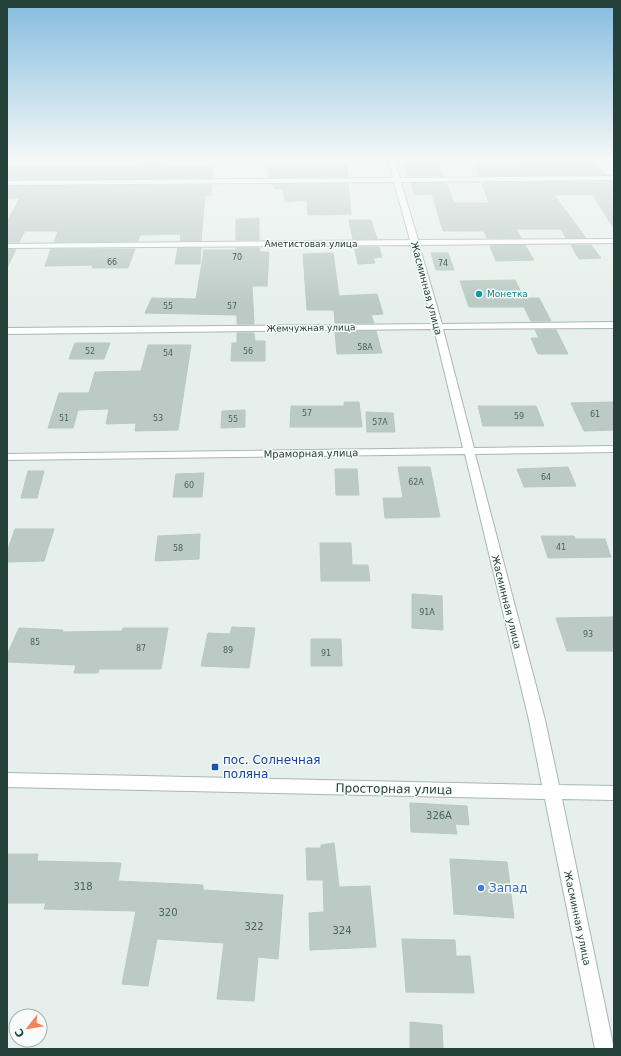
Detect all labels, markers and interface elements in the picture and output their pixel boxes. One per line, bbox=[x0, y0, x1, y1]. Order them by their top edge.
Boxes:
street label: Аметистовая улица bbox=[265, 239, 357, 249]
street label: Жасминная улица bbox=[409, 240, 444, 336]
house number: 70 bbox=[232, 253, 242, 262]
house number: 66 bbox=[107, 258, 117, 267]
house number: 74 bbox=[438, 259, 448, 268]
marker: Монетка bbox=[474, 289, 484, 299]
place label: Монетка bbox=[487, 289, 528, 299]
house number: 55 bbox=[163, 302, 173, 311]
house number: 57 bbox=[227, 302, 237, 311]
street label: Жемчужная улица bbox=[266, 322, 356, 334]
house number: 58А bbox=[357, 343, 373, 352]
house number: 52 bbox=[85, 347, 95, 356]
house number: 56 bbox=[243, 347, 253, 356]
house number: 54 bbox=[163, 349, 173, 358]
house number: 57 bbox=[302, 409, 312, 418]
house number: 61 bbox=[590, 410, 600, 419]
house number: 59 bbox=[514, 412, 524, 421]
house number: 51 bbox=[59, 414, 69, 423]
house number: 53 bbox=[153, 414, 163, 423]
house number: 55 bbox=[228, 415, 238, 424]
house number: 57А bbox=[372, 418, 388, 427]
street label: Мраморная улица bbox=[264, 447, 358, 460]
house number: 64 bbox=[541, 473, 551, 482]
house number: 62А bbox=[408, 478, 424, 487]
house number: 60 bbox=[184, 481, 194, 490]
house number: 41 bbox=[556, 543, 566, 552]
house number: 58 bbox=[173, 544, 183, 553]
street label: Жасминная улица bbox=[489, 554, 524, 650]
house number: 91А bbox=[419, 608, 435, 617]
house number: 93 bbox=[583, 630, 593, 639]
house number: 85 bbox=[30, 638, 40, 647]
house number: 87 bbox=[136, 644, 146, 653]
house number: 89 bbox=[223, 646, 233, 655]
house number: 91 bbox=[321, 649, 331, 658]
place label: пос. Солнечная поляна bbox=[223, 753, 321, 781]
marker: пос. Солнечная поляна bbox=[210, 762, 220, 772]
street label: Просторная улица bbox=[335, 781, 453, 797]
house number: 326А bbox=[426, 810, 452, 821]
street label: Жасминная улица bbox=[562, 870, 593, 966]
house number: 318 bbox=[73, 881, 93, 892]
place label: Запад bbox=[489, 881, 528, 895]
marker: Запад bbox=[476, 883, 486, 893]
house number: 320 bbox=[158, 907, 178, 918]
house number: 322 bbox=[244, 921, 264, 932]
house number: 324 bbox=[332, 925, 352, 936]
north arrow bbox=[8, 1008, 48, 1048]
text: С bbox=[12, 1026, 28, 1040]

